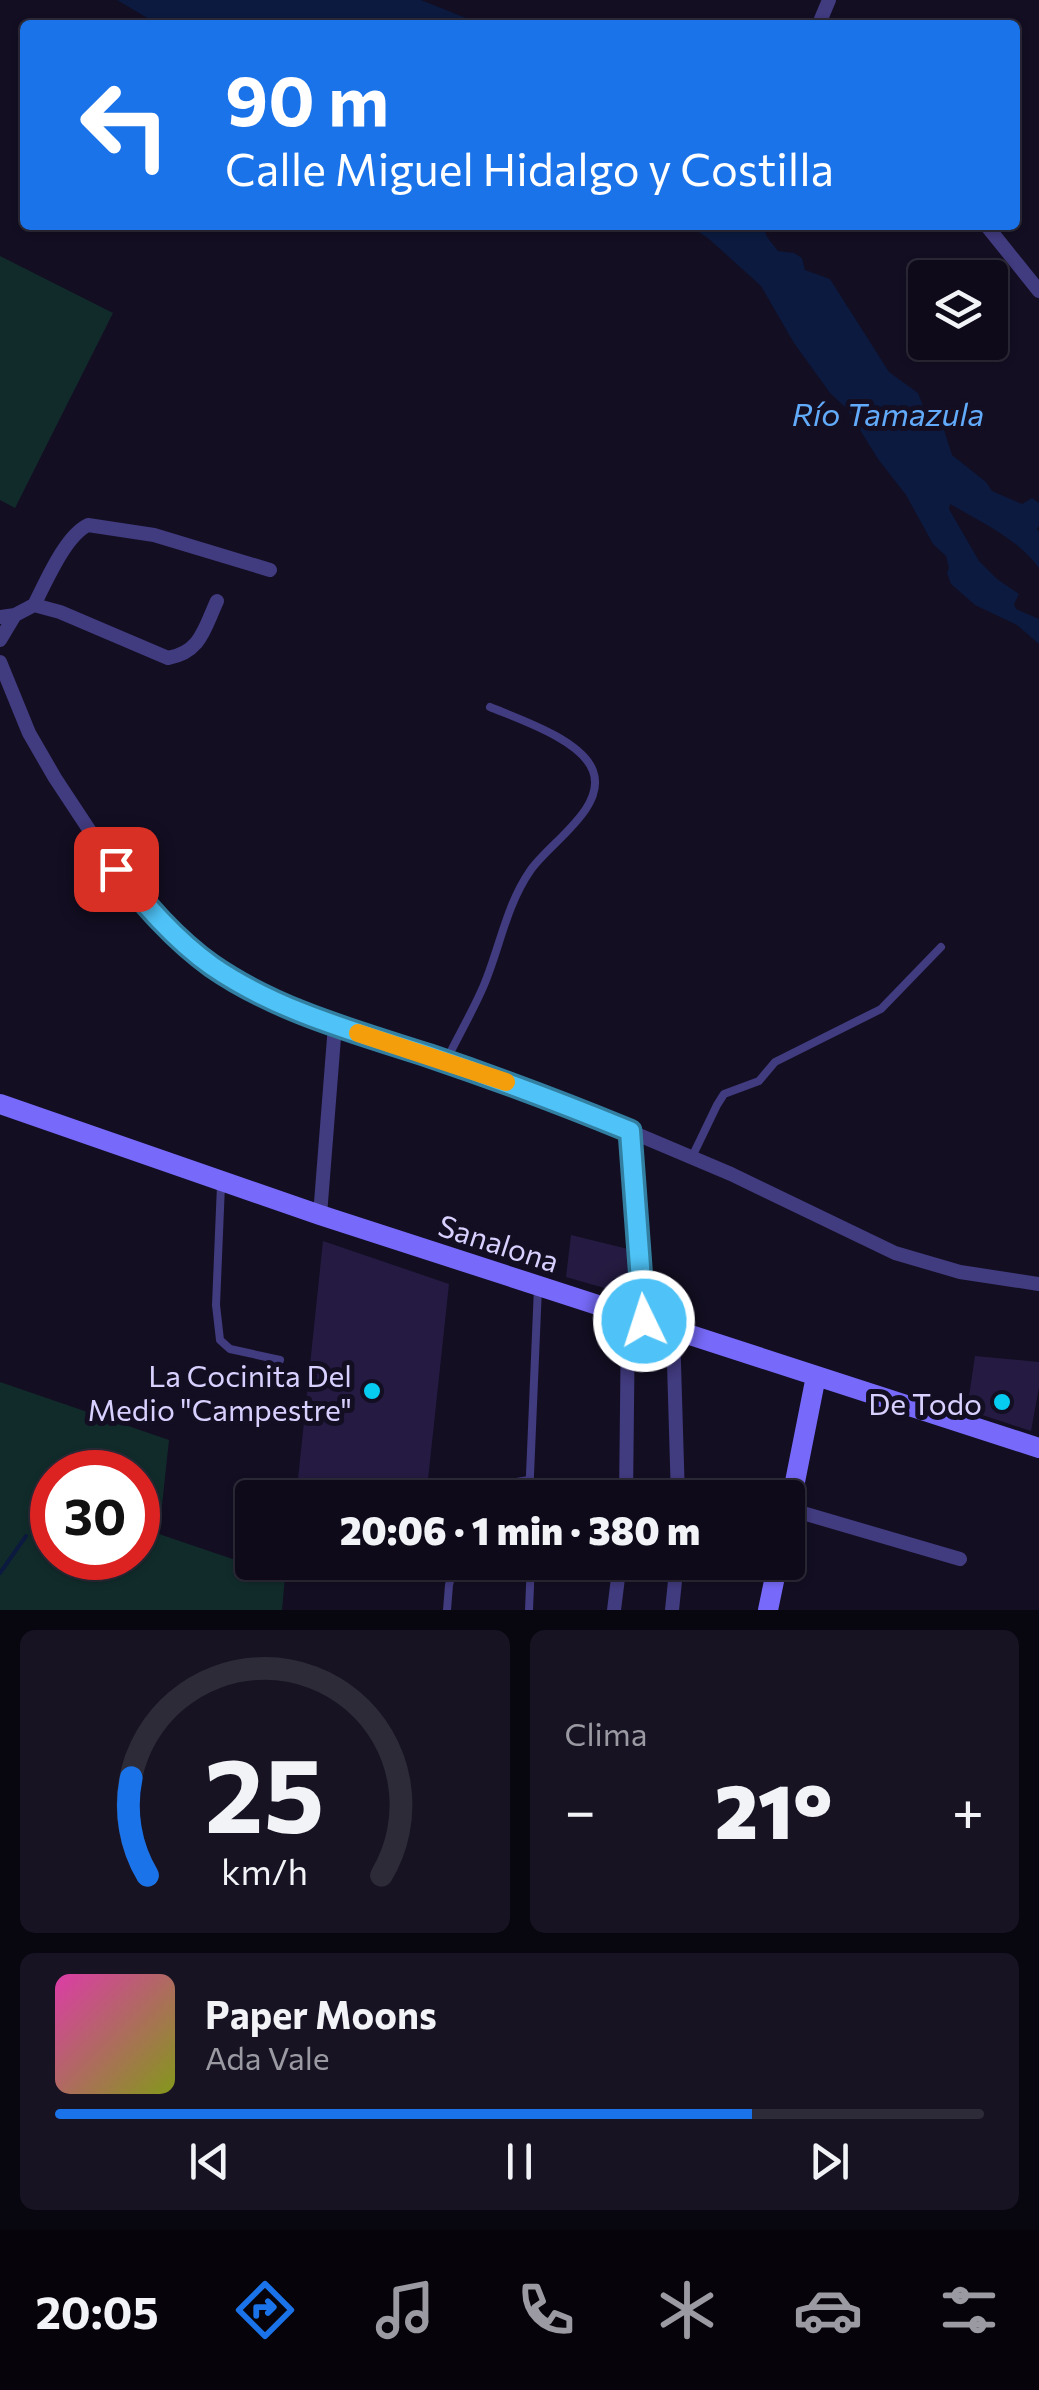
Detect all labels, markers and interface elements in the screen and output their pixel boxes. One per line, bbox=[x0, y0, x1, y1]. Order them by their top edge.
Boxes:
text: 90 m bbox=[225, 55, 389, 140]
icon: left bbox=[60, 60, 190, 190]
text: Calle Miguel Hidalgo y Costilla bbox=[225, 140, 834, 195]
map controls bbox=[908, 260, 1008, 360]
button: layers bbox=[908, 260, 1008, 360]
water label: Río Tamazula bbox=[792, 393, 984, 433]
pin bbox=[74, 827, 159, 912]
icon: arrive bbox=[89, 842, 144, 897]
street label: Sanalona bbox=[434, 1205, 564, 1279]
position arrow bbox=[592, 1269, 696, 1373]
place label: La Cocinita Del Medio "Campestre" bbox=[87, 1356, 352, 1427]
marker: La Cocinita Del Medio "Campestre" bbox=[361, 1380, 383, 1402]
place label: De Todo bbox=[868, 1384, 982, 1421]
marker: De Todo bbox=[991, 1391, 1013, 1413]
speed limit sign: 30 bbox=[30, 1450, 160, 1580]
text: 20:06 · 1 min · 380 m bbox=[340, 1506, 700, 1553]
text: Clima bbox=[565, 1713, 647, 1753]
text: 25 bbox=[205, 1727, 325, 1854]
text: 21° bbox=[715, 1763, 833, 1854]
text: − bbox=[565, 1775, 596, 1842]
text: + bbox=[952, 1775, 984, 1842]
text: km/h bbox=[221, 1849, 308, 1892]
text: Paper Moons bbox=[205, 1990, 437, 2037]
text: Ada Vale bbox=[205, 2037, 330, 2077]
icon: previous bbox=[182, 2134, 237, 2189]
icon: pause bbox=[492, 2134, 547, 2189]
icon: next bbox=[802, 2134, 857, 2189]
icon: directions bbox=[230, 2275, 300, 2345]
icon: music bbox=[370, 2275, 440, 2345]
icon: phone bbox=[511, 2275, 581, 2345]
icon: climate bbox=[652, 2275, 722, 2345]
icon: car bbox=[793, 2275, 863, 2345]
icon: filters bbox=[934, 2275, 1004, 2345]
text: 20:05 bbox=[35, 2283, 159, 2338]

